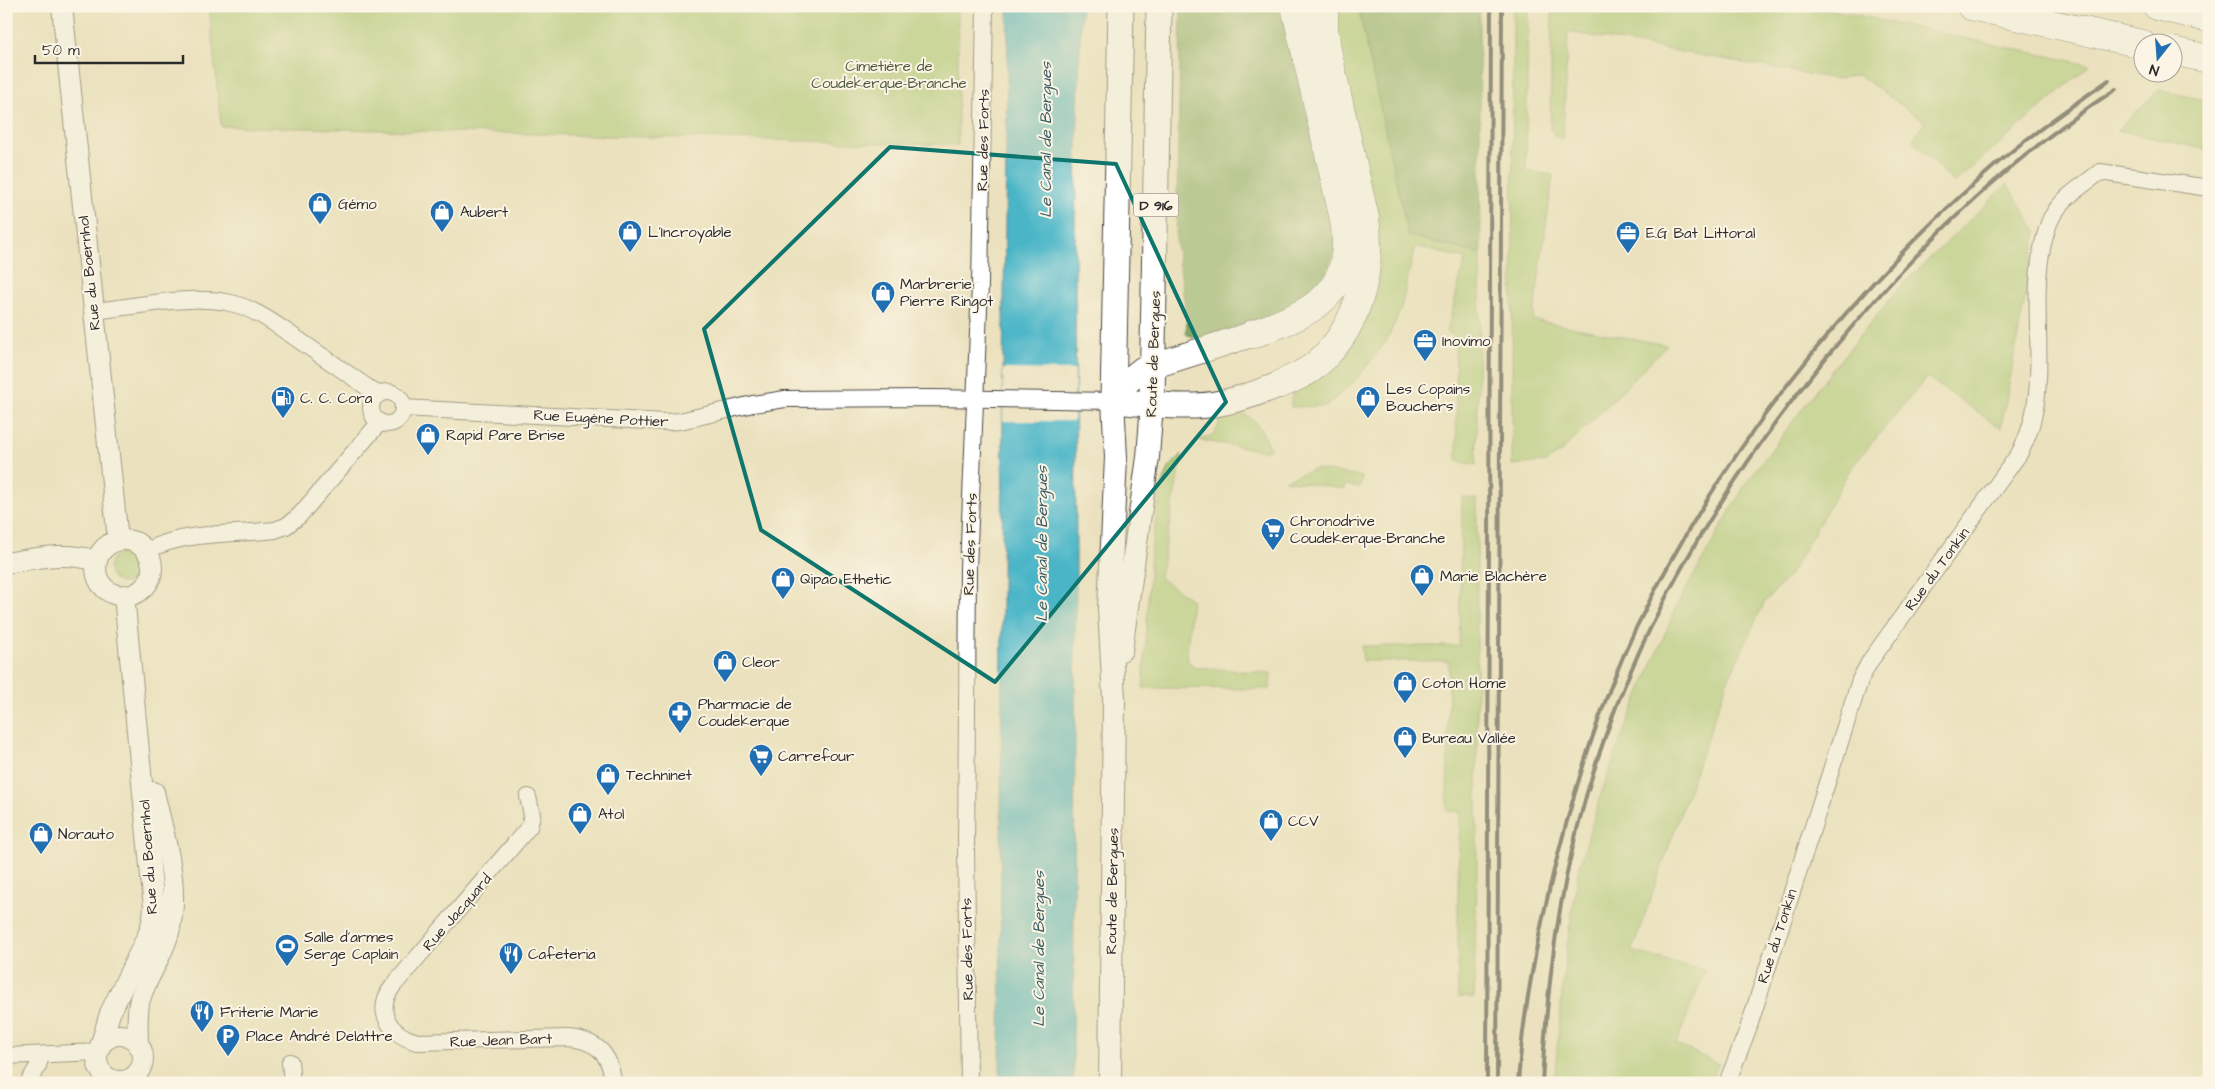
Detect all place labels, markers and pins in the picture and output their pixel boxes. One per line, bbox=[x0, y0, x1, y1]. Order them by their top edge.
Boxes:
shop icon: Gémo bbox=[307, 191, 333, 225]
place label: Gémo bbox=[338, 194, 377, 215]
shop icon: Aubert bbox=[429, 199, 455, 233]
place label: Aubert bbox=[460, 202, 508, 223]
shop icon: L'Incroyable bbox=[617, 219, 643, 253]
office icon: E.G Bat Littoral bbox=[1615, 220, 1641, 254]
place label: L'Incroyable bbox=[648, 222, 732, 244]
place label: E.G Bat Littoral bbox=[1646, 223, 1755, 244]
place label: Marbrerie Pierre Ringot bbox=[900, 274, 993, 313]
shop icon: Marbrerie Pierre Ringot bbox=[870, 280, 896, 314]
office icon: Inovimo bbox=[1412, 328, 1438, 362]
place label: Inovimo bbox=[1442, 331, 1491, 352]
place label: Les Copains Bouchers bbox=[1386, 379, 1471, 417]
fuel station icon: C. C. Cora bbox=[270, 385, 296, 419]
shop icon: Les Copains Bouchers bbox=[1355, 385, 1381, 419]
place label: C. C. Cora bbox=[300, 388, 373, 409]
shop icon: Rapid Pare Brise bbox=[415, 422, 441, 456]
place label: Rapid Pare Brise bbox=[446, 425, 565, 446]
place label: Chronodrive Coudekerque-Branche bbox=[1290, 511, 1445, 549]
supermarket icon: Chronodrive Coudekerque-Branche bbox=[1260, 517, 1286, 551]
shop icon: Marie Blachère bbox=[1409, 563, 1435, 597]
shop icon: Qipao Ethetic bbox=[770, 566, 796, 600]
place label: Marie Blachère bbox=[1440, 566, 1547, 587]
place label: Qipao Ethetic bbox=[800, 569, 892, 590]
shop icon: Cleor bbox=[712, 649, 738, 683]
place label: Cleor bbox=[742, 652, 780, 673]
shop icon: Coton Home bbox=[1392, 670, 1418, 704]
place label: Coton Home bbox=[1422, 673, 1506, 694]
place label: Pharmacie de Coudekerque bbox=[698, 694, 792, 732]
pharmacy icon: Pharmacie de Coudekerque bbox=[667, 700, 693, 734]
shop icon: Bureau Vallée bbox=[1392, 725, 1418, 759]
place label: Bureau Vallée bbox=[1422, 728, 1516, 749]
supermarket icon: Carrefour bbox=[748, 743, 774, 777]
place label: Carrefour bbox=[778, 746, 854, 767]
shop icon: Techninet bbox=[595, 762, 621, 796]
place label: Techninet bbox=[626, 765, 692, 786]
shop icon: Atol bbox=[567, 801, 593, 835]
place label: Atol bbox=[598, 804, 624, 825]
shop icon: CCV bbox=[1258, 808, 1284, 842]
place label: CCV bbox=[1288, 811, 1319, 832]
shop icon: Norauto bbox=[28, 821, 54, 855]
place label: Norauto bbox=[58, 824, 114, 845]
place label: Salle d'armes Serge Caplain bbox=[304, 927, 399, 966]
sports icon: Salle d'armes Serge Caplain bbox=[274, 933, 300, 967]
restaurant icon: Cafeteria bbox=[498, 941, 524, 975]
place label: Cafeteria bbox=[528, 944, 596, 965]
restaurant icon: Friterie Marie bbox=[189, 999, 215, 1033]
place label: Friterie Marie bbox=[220, 1002, 318, 1023]
parking icon: Place André Delattre bbox=[215, 1023, 241, 1057]
place label: Place André Delattre bbox=[246, 1026, 393, 1047]

